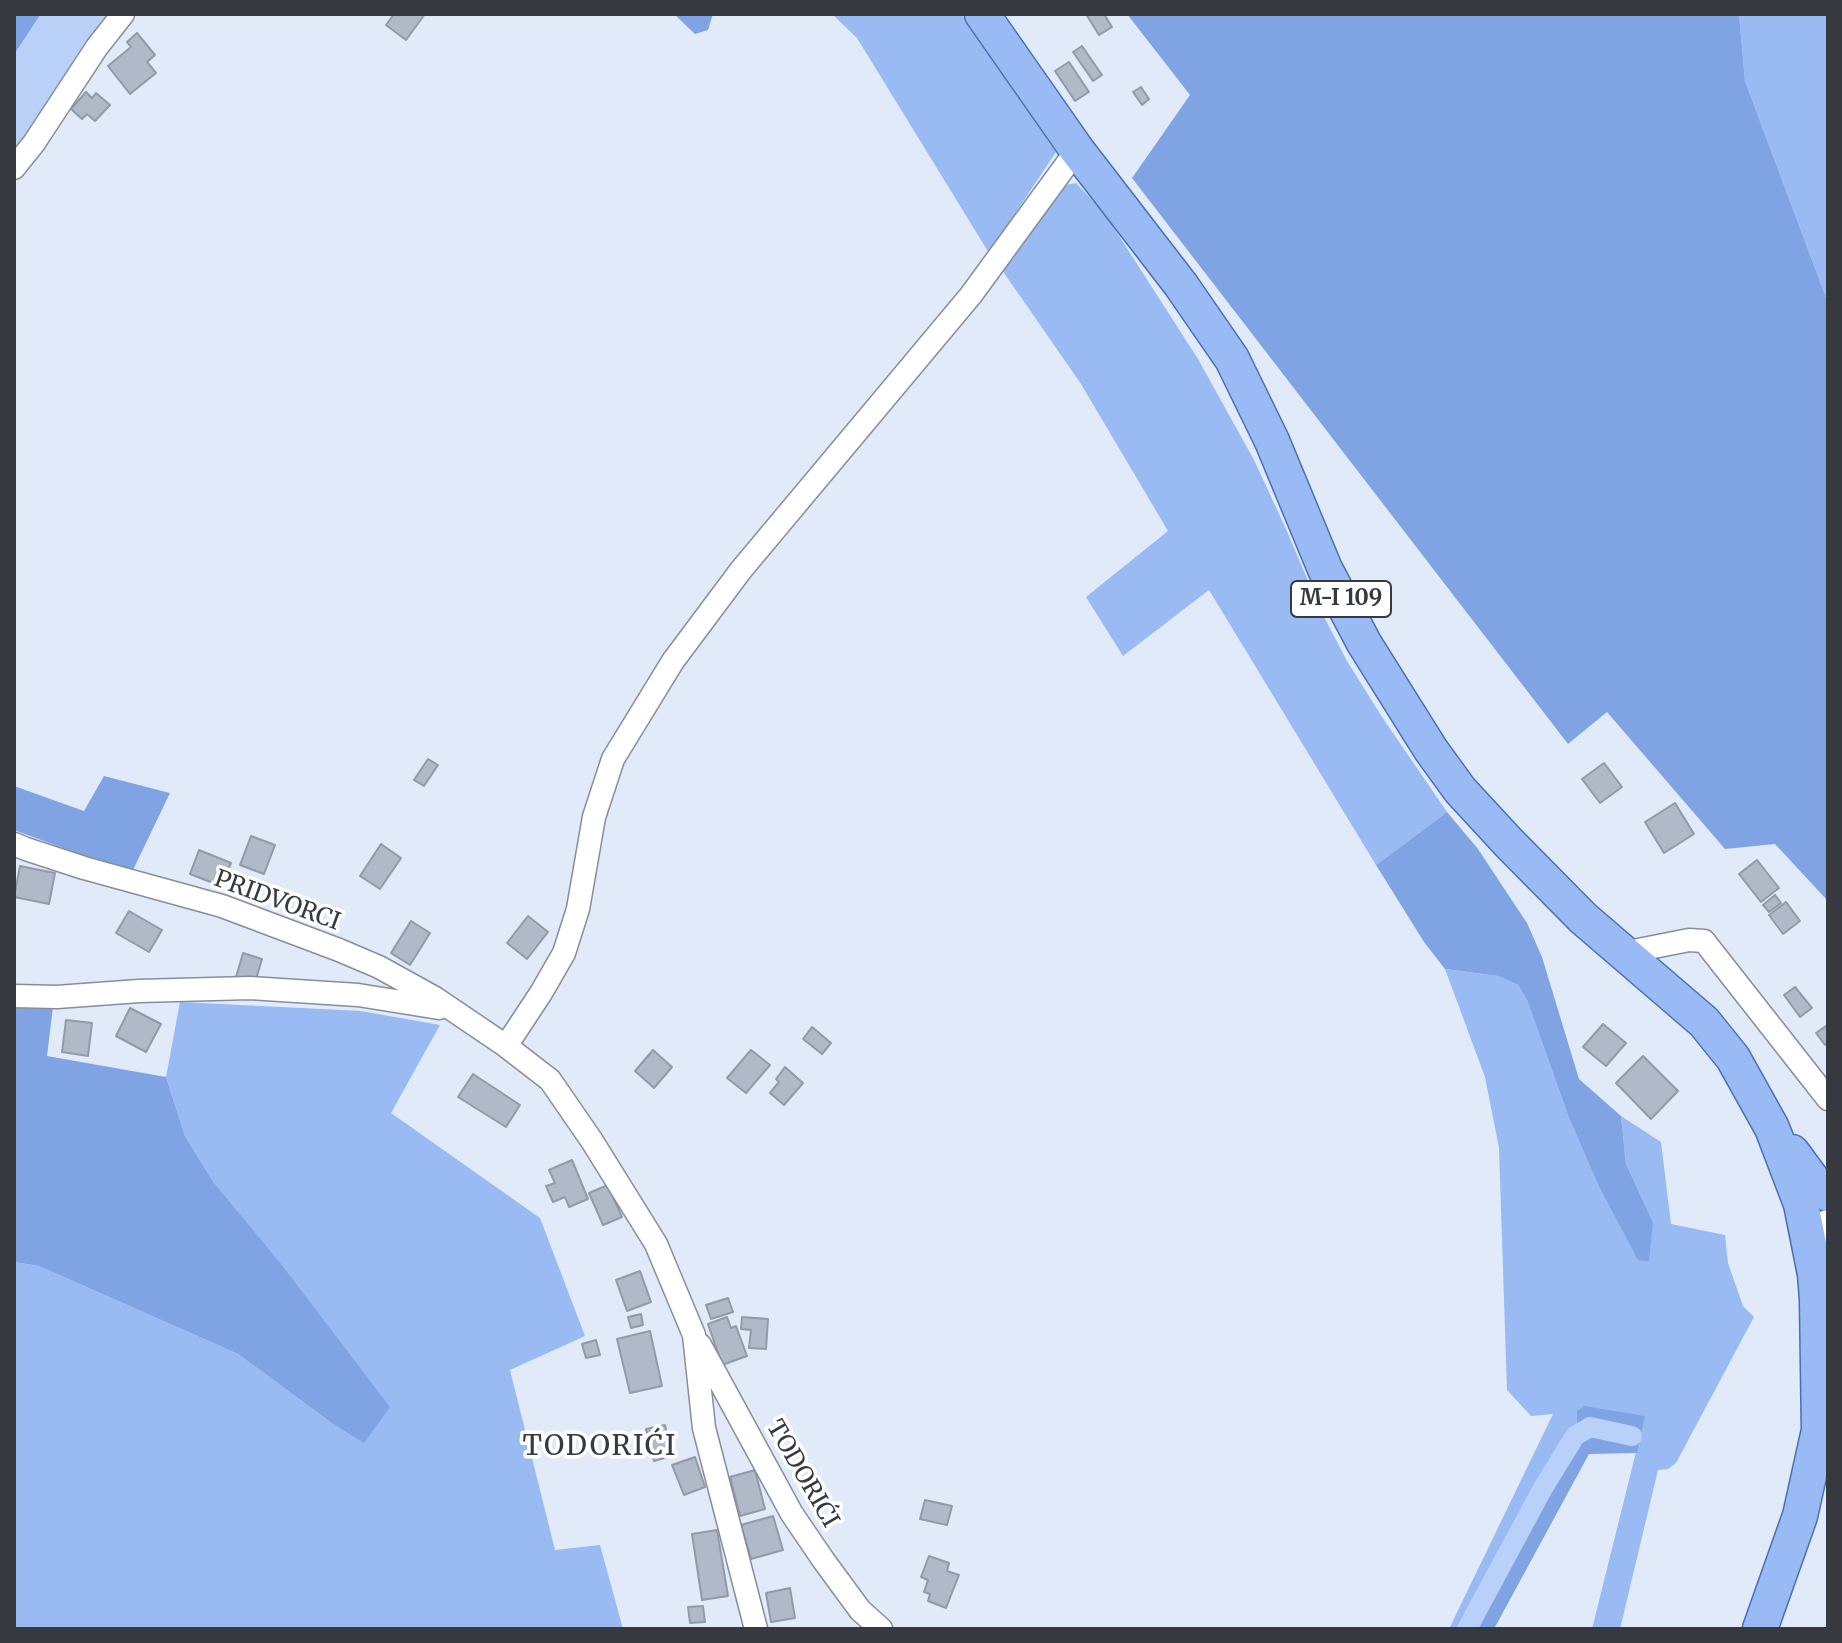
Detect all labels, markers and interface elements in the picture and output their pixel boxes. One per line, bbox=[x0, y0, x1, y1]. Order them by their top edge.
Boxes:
road number: M-I 109 bbox=[1291, 581, 1391, 617]
street label: PRIDVORCI bbox=[210, 865, 344, 937]
street label: TODORIĆI bbox=[760, 1415, 844, 1533]
district label: TODORIĆI bbox=[523, 1430, 677, 1464]

